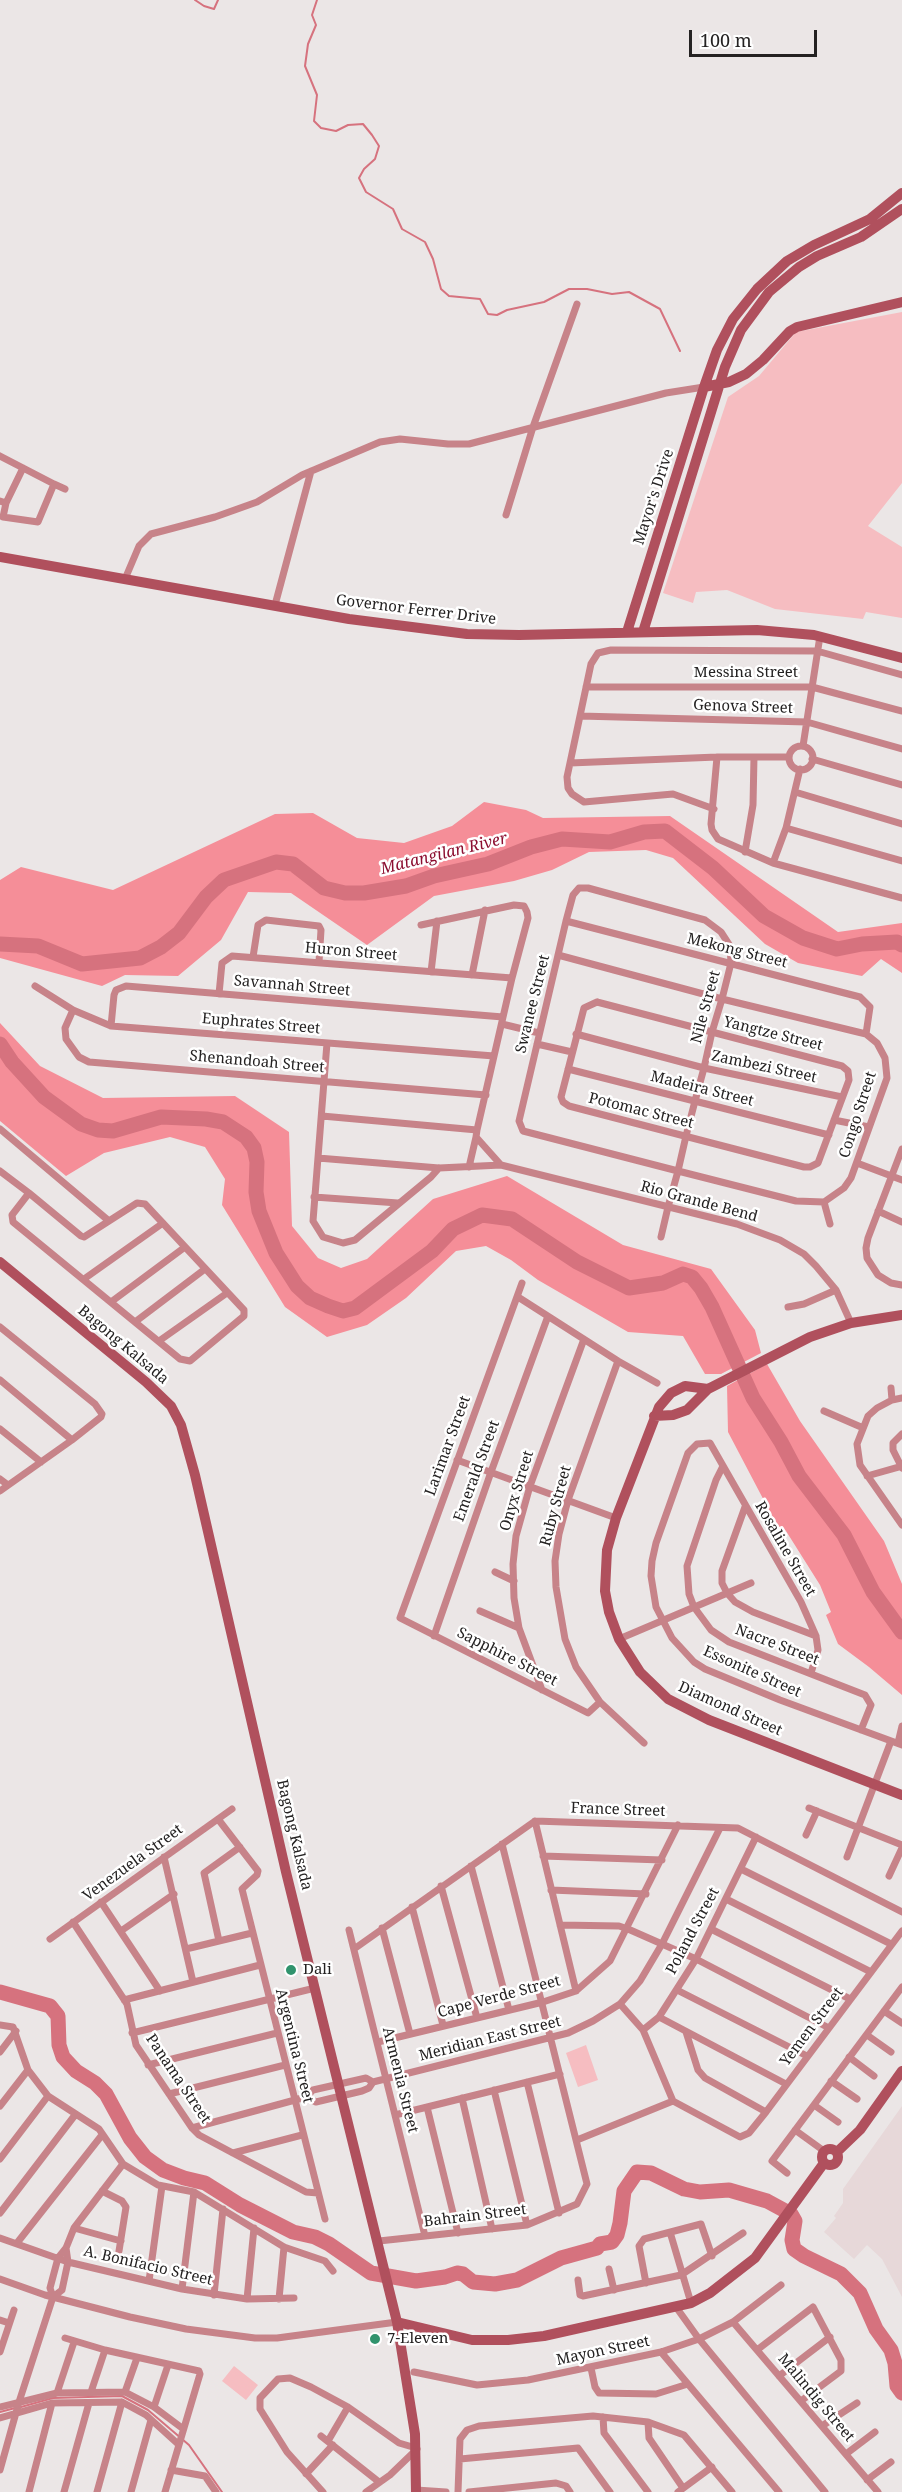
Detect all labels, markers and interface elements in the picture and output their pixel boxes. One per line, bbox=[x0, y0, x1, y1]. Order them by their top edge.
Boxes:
scale bar bbox=[692, 18, 820, 56]
text: 100 m bbox=[700, 28, 752, 52]
street label: Mayor's Drive bbox=[630, 447, 678, 547]
street label: Governor Ferrer Drive bbox=[335, 591, 497, 629]
street label: Messina Street bbox=[694, 664, 798, 682]
street label: Genova Street bbox=[693, 696, 793, 718]
water label: Matangilan River bbox=[379, 829, 509, 879]
street label: Mekong Street bbox=[685, 930, 789, 972]
street label: Huron Street bbox=[304, 939, 398, 965]
street label: Swanee Street bbox=[512, 953, 554, 1055]
street label: Nile Street bbox=[688, 969, 724, 1045]
street label: Savannah Street bbox=[233, 972, 351, 1000]
street label: Euphrates Street bbox=[201, 1010, 321, 1038]
street label: Yangtze Street bbox=[722, 1013, 824, 1055]
street label: Shenandoah Street bbox=[189, 1047, 325, 1077]
street label: Zambezi Street bbox=[710, 1047, 818, 1087]
street label: Madeira Street bbox=[649, 1068, 755, 1110]
street label: Congo Street bbox=[836, 1069, 880, 1161]
street label: Potomac Street bbox=[587, 1089, 695, 1133]
street label: Rio Grande Bend bbox=[638, 1178, 760, 1226]
street label: Bagong Kalsada bbox=[74, 1302, 172, 1388]
street label: Larimar Street bbox=[422, 1394, 474, 1498]
street label: Emerald Street bbox=[450, 1418, 504, 1524]
street label: Onyx Street bbox=[496, 1448, 538, 1534]
street label: Ruby Street bbox=[537, 1464, 575, 1548]
street label: Rosaline Street bbox=[751, 1498, 819, 1600]
street label: Nacre Street bbox=[733, 1621, 821, 1669]
street label: Sapphire Street bbox=[454, 1624, 560, 1690]
street label: Essonite Street bbox=[700, 1642, 804, 1702]
street label: Diamond Street bbox=[675, 1678, 785, 1740]
street label: Bagong Kalsada bbox=[273, 1778, 315, 1892]
street label: France Street bbox=[570, 1799, 666, 1821]
street label: Venezuela Street bbox=[80, 1821, 186, 1905]
street label: Poland Street bbox=[663, 1885, 723, 1977]
place label: Dali bbox=[303, 1961, 332, 1979]
marker: Dali bbox=[284, 1963, 298, 1977]
street label: Cape Verde Street bbox=[436, 1972, 562, 2022]
street label: Yemen Street bbox=[777, 1984, 847, 2070]
street label: Argentina Street bbox=[271, 1987, 317, 2105]
street label: Meridian East Street bbox=[417, 2013, 563, 2065]
street label: Armenia Street bbox=[378, 2025, 422, 2135]
street label: Panama Street bbox=[141, 2031, 215, 2127]
street label: Bahrain Street bbox=[423, 2201, 527, 2231]
street label: A. Bonifacio Street bbox=[82, 2242, 214, 2290]
place label: 7-Eleven bbox=[387, 2330, 448, 2348]
marker: 7-Eleven bbox=[368, 2332, 382, 2346]
street label: Mayon Street bbox=[555, 2332, 651, 2370]
street label: Malindig Street bbox=[774, 2350, 858, 2446]

